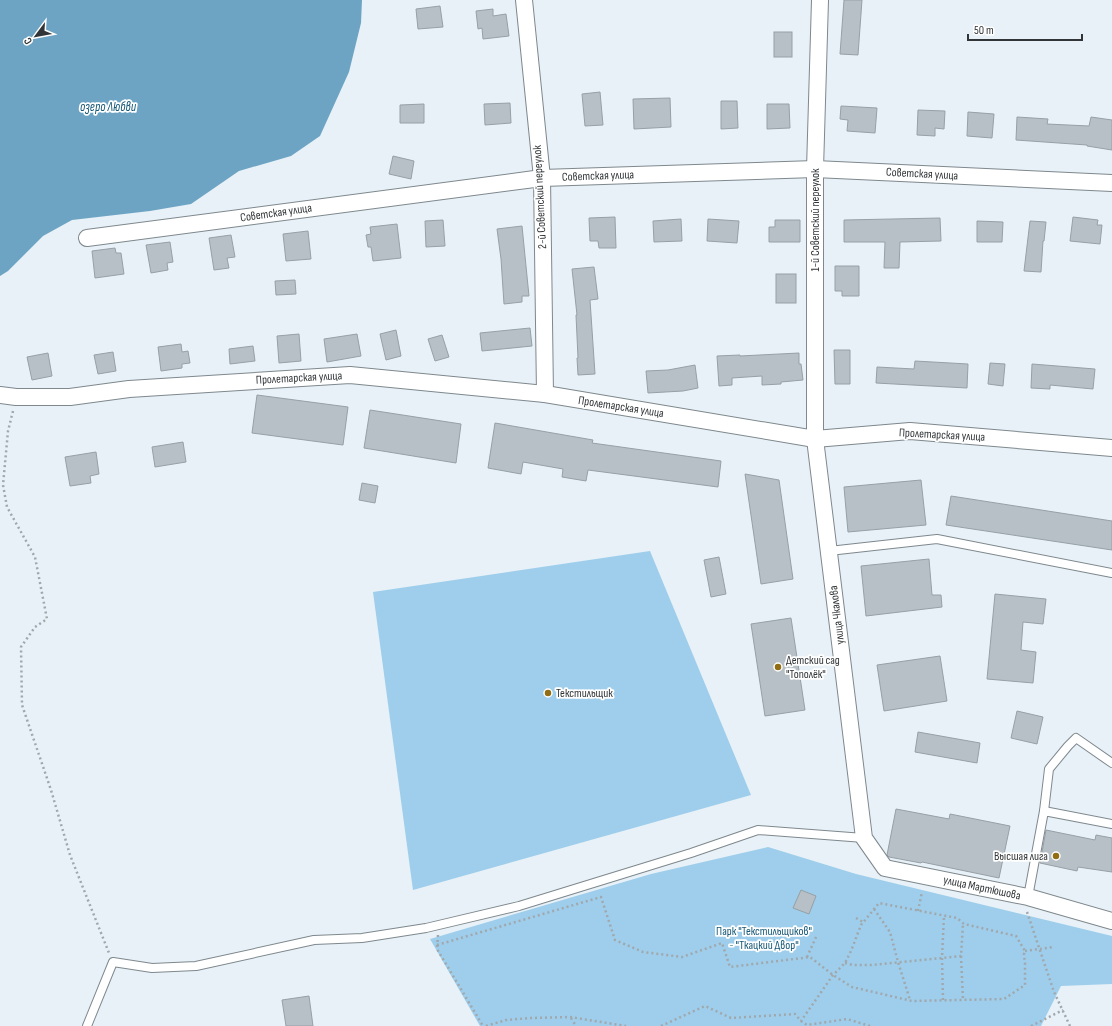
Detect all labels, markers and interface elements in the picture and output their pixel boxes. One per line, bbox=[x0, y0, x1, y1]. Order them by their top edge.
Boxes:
north arrow bbox=[16, 16, 56, 56]
scale bar bbox=[968, 16, 1082, 42]
text: 50 m bbox=[974, 23, 994, 38]
text: С bbox=[21, 35, 35, 47]
water label: озеро Любви bbox=[80, 99, 137, 115]
street label: 2-й Советский переулок bbox=[530, 144, 550, 249]
street label: Советская улица bbox=[886, 165, 959, 183]
street label: Советская улица bbox=[562, 167, 635, 185]
street label: 1-й Советский переулок bbox=[808, 168, 823, 272]
street label: Советская улица bbox=[239, 201, 313, 225]
street label: Пролетарская улица bbox=[256, 368, 343, 388]
street label: Пролетарская улица bbox=[577, 393, 665, 421]
street label: Пролетарская улица bbox=[899, 425, 986, 445]
street label: улица Чкалова bbox=[826, 584, 848, 645]
place label: Детский сад "Тополёк" bbox=[786, 653, 840, 682]
marker: Детский сад "Тополёк" bbox=[773, 662, 783, 672]
place label: Текстильщик bbox=[556, 686, 613, 701]
marker: Текстильщик bbox=[543, 688, 553, 698]
place label: Высшая лига bbox=[994, 849, 1048, 864]
marker: Высшая лига bbox=[1051, 851, 1061, 861]
street label: улица Мартюшова bbox=[942, 872, 1022, 904]
park label: Парк "Текстильщиков" - "Ткацкий Двор" bbox=[716, 924, 812, 953]

